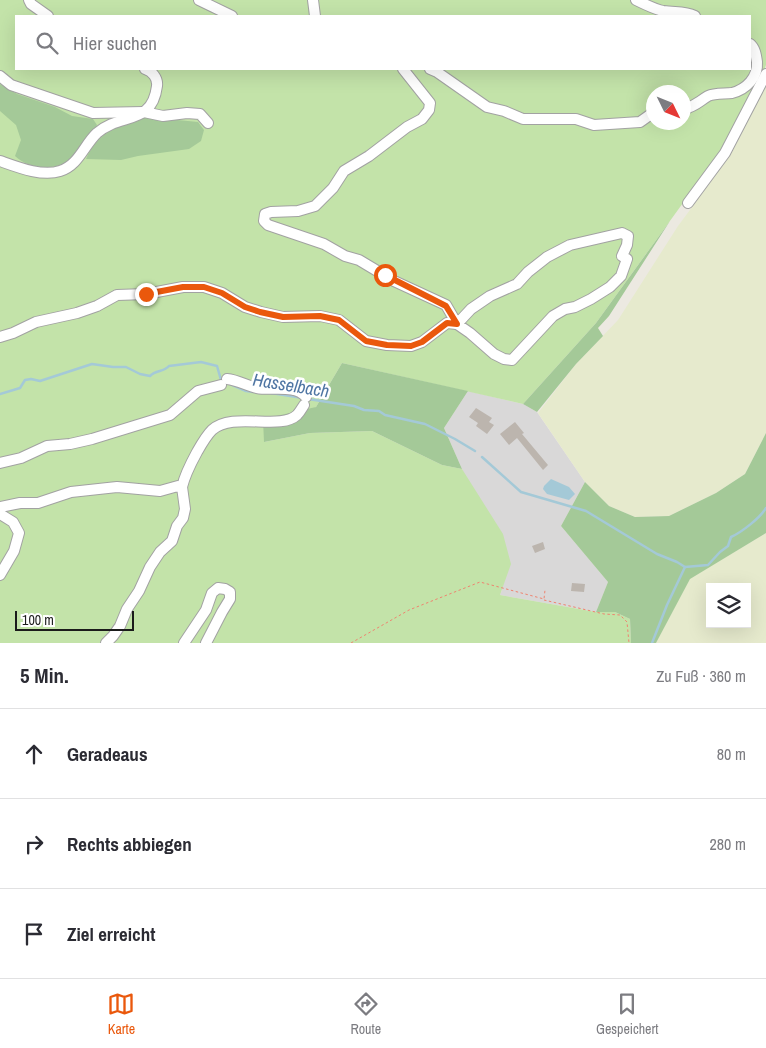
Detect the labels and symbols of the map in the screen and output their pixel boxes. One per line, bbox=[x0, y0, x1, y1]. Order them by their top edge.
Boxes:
north arrow bbox=[646, 85, 691, 130]
route start bbox=[374, 264, 397, 287]
route end bbox=[135, 283, 158, 306]
water label: Hasselbach bbox=[251, 367, 331, 403]
scale bar bbox=[15, 608, 134, 631]

